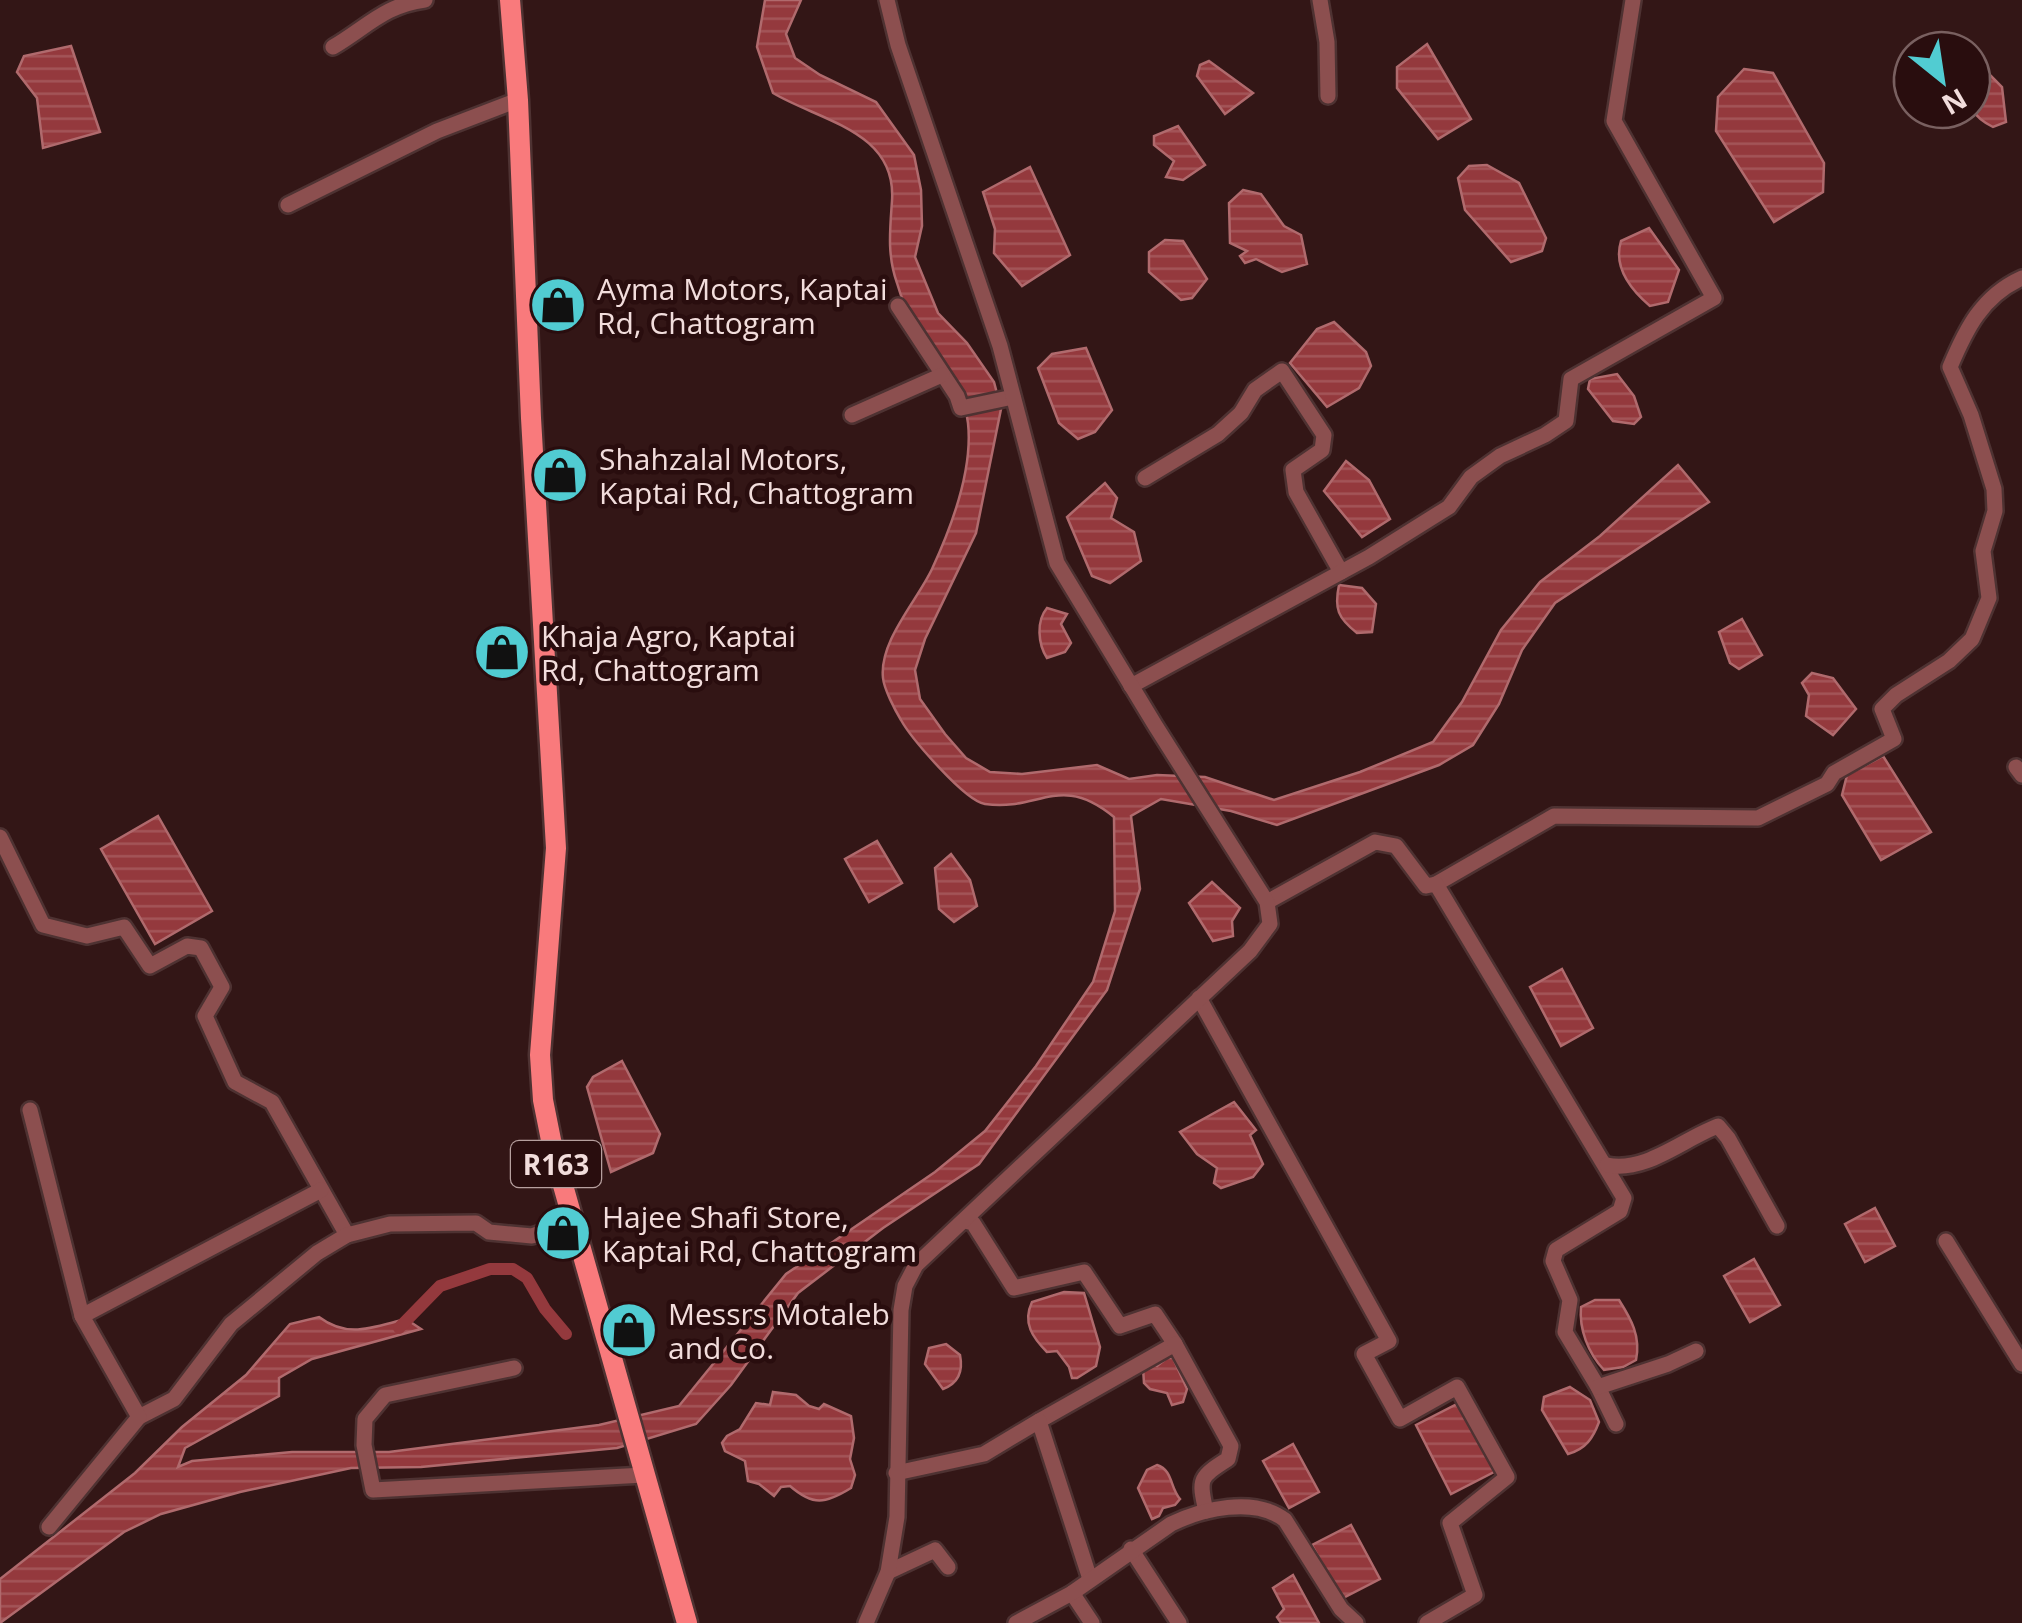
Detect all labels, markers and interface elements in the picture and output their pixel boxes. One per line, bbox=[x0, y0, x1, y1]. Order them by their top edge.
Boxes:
north arrow bbox=[1892, 30, 1992, 130]
text: N bbox=[1936, 80, 1974, 125]
place label: Ayma Motors, Kaptai Rd, Chattogram bbox=[597, 268, 887, 343]
shop icon: Ayma Motors, Kaptai Rd, Chattogram bbox=[528, 275, 588, 335]
place label: Shahzalal Motors, Kaptai Rd, Chattogram bbox=[599, 438, 914, 513]
shop icon: Shahzalal Motors, Kaptai Rd, Chattogram bbox=[530, 445, 590, 505]
place label: Khaja Agro, Kaptai Rd, Chattogram bbox=[541, 615, 796, 690]
shop icon: Khaja Agro, Kaptai Rd, Chattogram bbox=[472, 622, 532, 682]
road number: R163 bbox=[511, 1141, 601, 1187]
place label: Hajee Shafi Store, Kaptai Rd, Chattogram bbox=[602, 1196, 917, 1271]
shop icon: Hajee Shafi Store, Kaptai Rd, Chattogram bbox=[533, 1203, 593, 1263]
place label: Messrs Motaleb and Co. bbox=[668, 1293, 890, 1368]
shop icon: Messrs Motaleb and Co. bbox=[599, 1300, 659, 1360]

